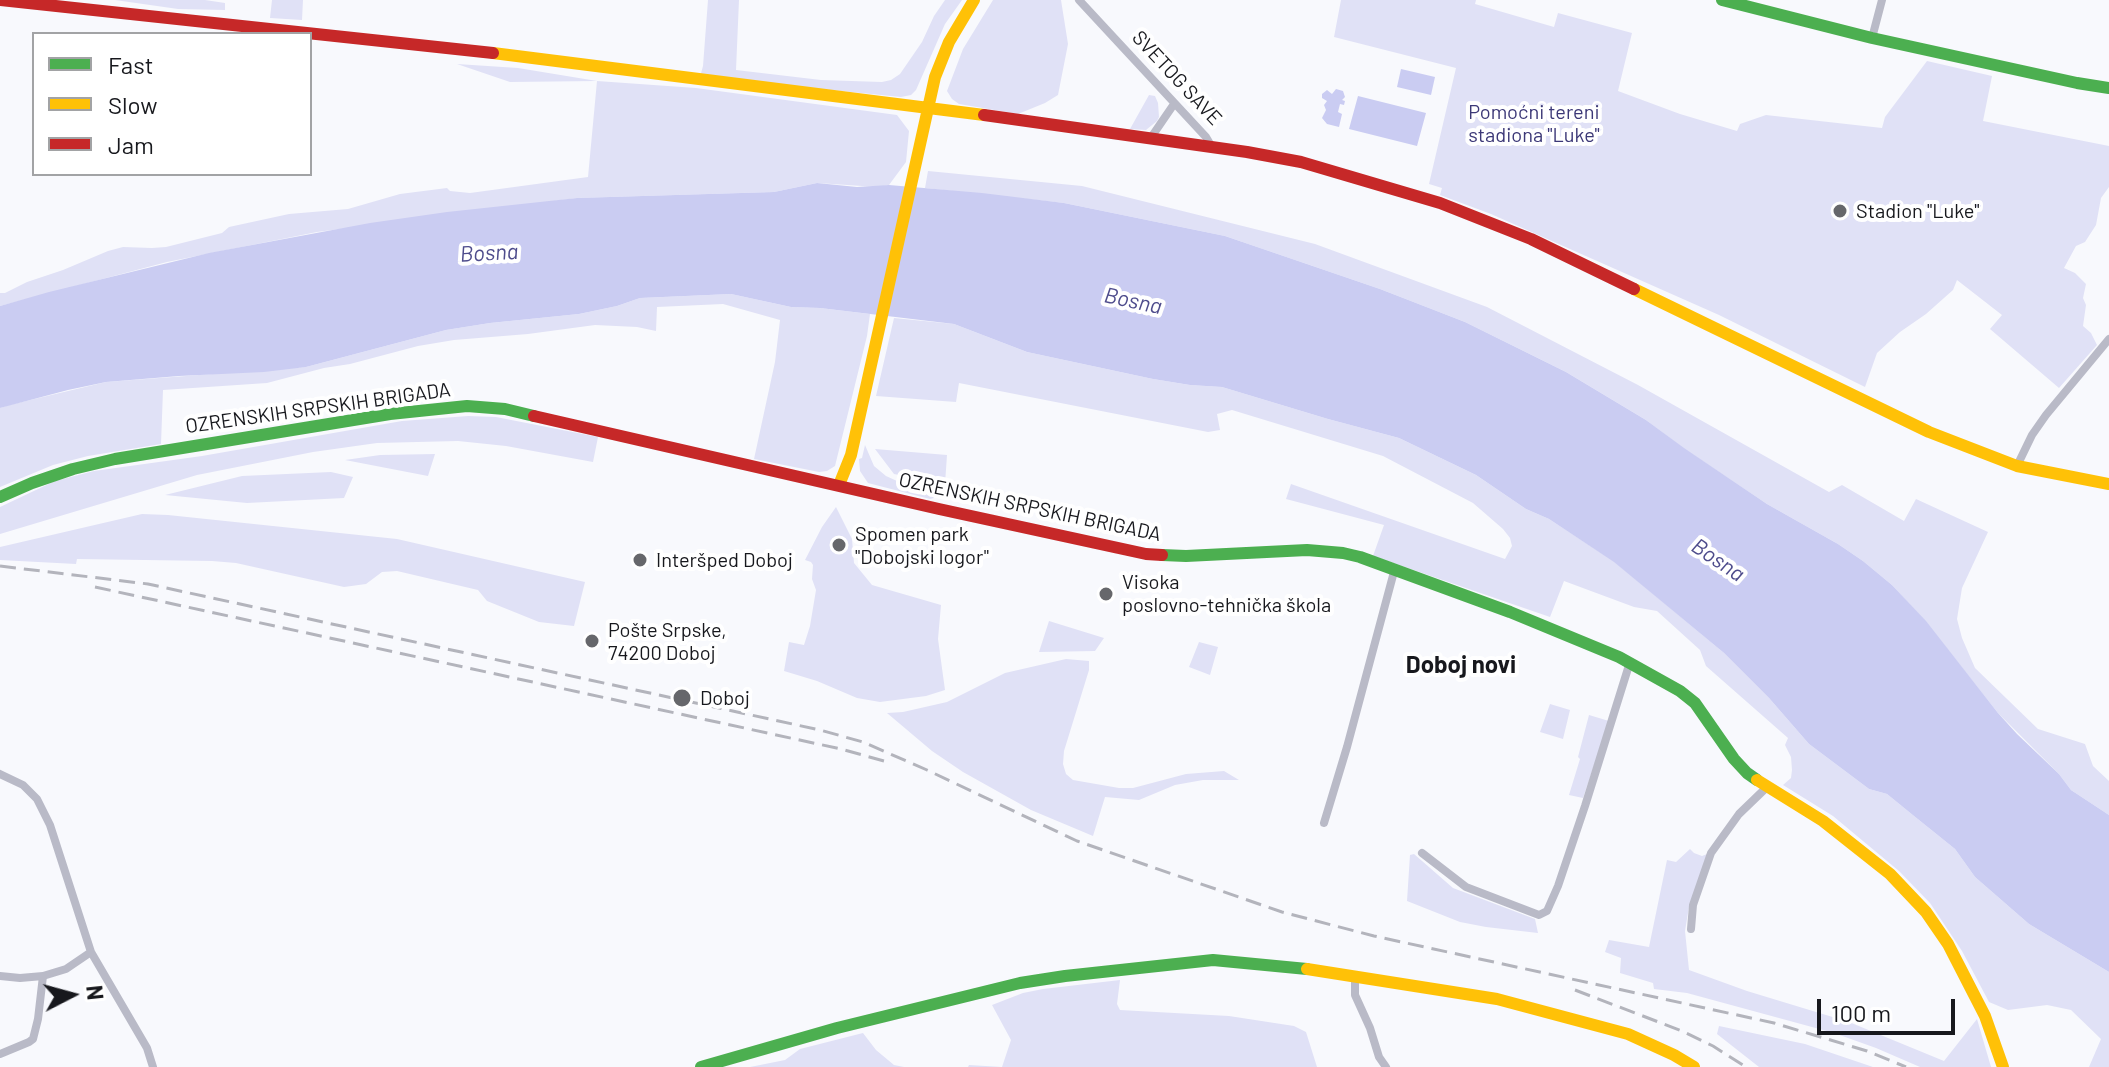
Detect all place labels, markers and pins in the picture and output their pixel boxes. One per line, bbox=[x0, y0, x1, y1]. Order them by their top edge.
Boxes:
place label: Stadion "Luke" bbox=[1856, 199, 1979, 223]
marker: Stadion "Luke" bbox=[1831, 202, 1849, 220]
place label: Spomen park "Dobojski logor" bbox=[855, 522, 989, 569]
marker: Spomen park "Dobojski logor" bbox=[830, 536, 848, 554]
place label: Interšped Doboj bbox=[656, 548, 793, 572]
marker: Interšped Doboj bbox=[631, 551, 649, 569]
place label: Visoka poslovno-tehnička škola bbox=[1122, 570, 1331, 617]
marker: Visoka poslovno-tehnička škola bbox=[1097, 585, 1115, 603]
place label: Pošte Srpske, 74200 Doboj bbox=[608, 618, 726, 665]
marker: Pošte Srpske, 74200 Doboj bbox=[583, 632, 601, 650]
place label: Doboj bbox=[700, 686, 750, 710]
marker: Doboj bbox=[671, 687, 693, 709]

